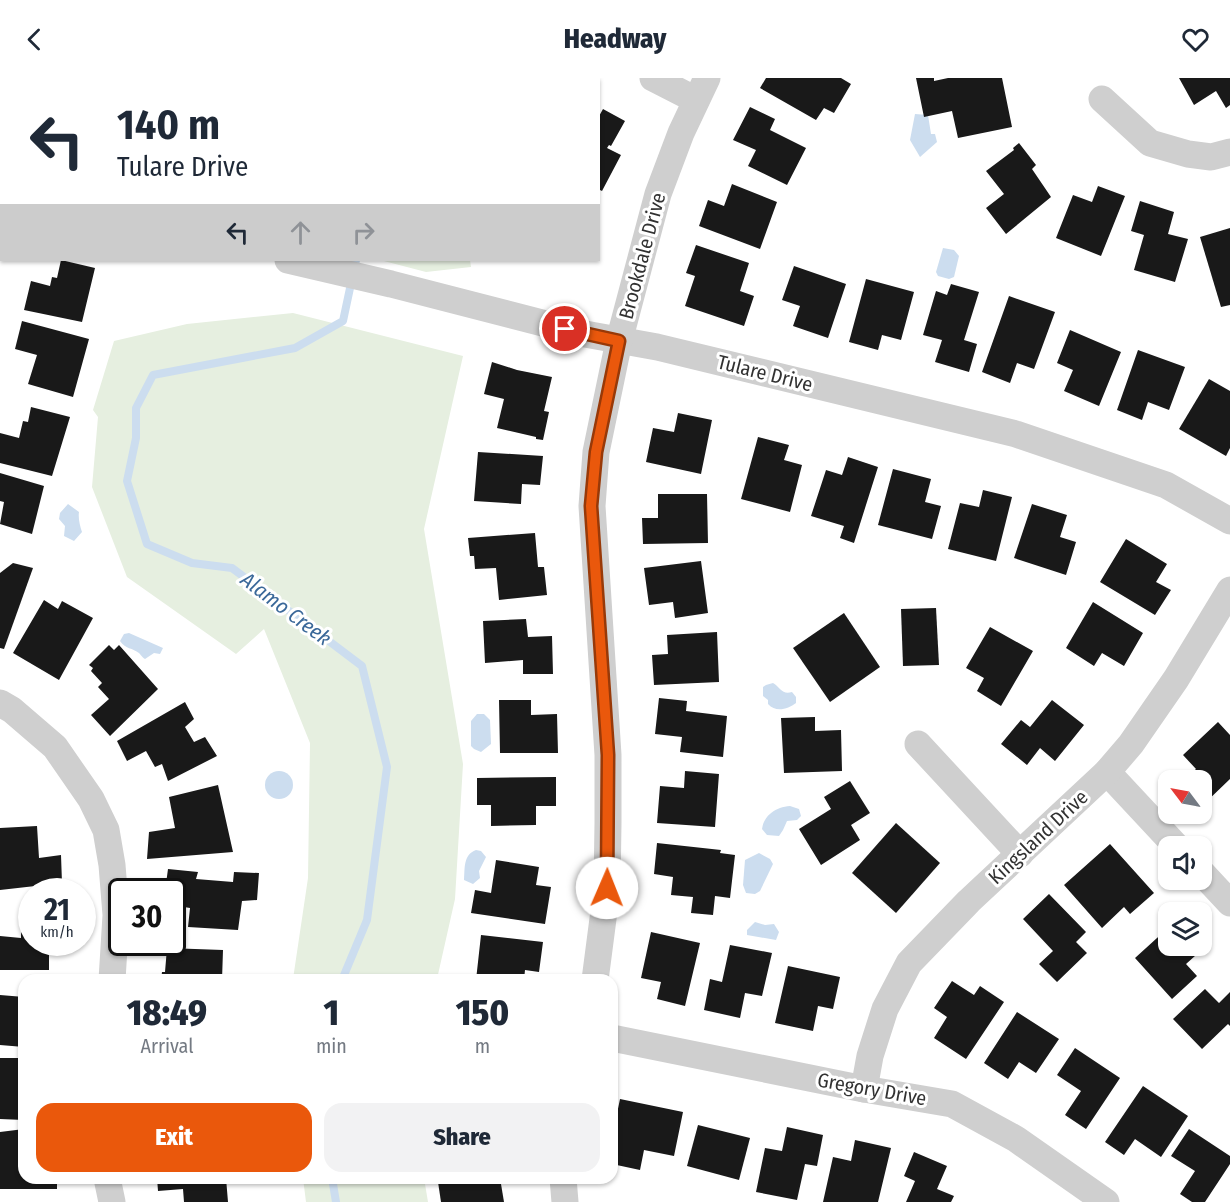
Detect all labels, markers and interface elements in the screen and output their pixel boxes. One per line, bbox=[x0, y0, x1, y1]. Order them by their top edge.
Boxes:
icon: back bbox=[18, 23, 51, 56]
text: Headway bbox=[564, 23, 666, 55]
icon: heart bbox=[1179, 23, 1212, 56]
text: 140 m bbox=[117, 100, 220, 150]
icon: left bbox=[18, 102, 96, 180]
text: Tulare Drive bbox=[117, 151, 248, 183]
street label: Brookdale Drive bbox=[614, 190, 670, 322]
icon: left bbox=[221, 216, 254, 249]
icon: ahead bbox=[284, 216, 317, 249]
icon: right bbox=[347, 216, 380, 249]
pin bbox=[539, 303, 590, 354]
icon: arrive bbox=[548, 312, 581, 345]
street label: Tulare Drive bbox=[715, 350, 815, 396]
water label: Alamo Creek bbox=[235, 566, 336, 651]
north arrow bbox=[1158, 770, 1212, 824]
map controls bbox=[1158, 770, 1212, 956]
street label: Kingsland Drive bbox=[983, 785, 1093, 889]
button: sound bbox=[1158, 836, 1212, 890]
position arrow bbox=[575, 856, 639, 920]
speed limit sign: 30 bbox=[108, 878, 186, 956]
text: 21 bbox=[44, 892, 70, 928]
button: layers bbox=[1158, 902, 1212, 956]
text: km/h bbox=[40, 923, 74, 941]
text: 18:49 bbox=[127, 991, 207, 1035]
text: 1 bbox=[324, 991, 339, 1035]
text: 150 bbox=[456, 991, 509, 1035]
text: Arrival bbox=[140, 1034, 193, 1058]
text: min bbox=[316, 1034, 347, 1058]
text: m bbox=[475, 1034, 490, 1058]
street label: Gregory Drive bbox=[816, 1068, 928, 1110]
button: Exit bbox=[36, 1103, 312, 1172]
button: Share bbox=[324, 1103, 600, 1172]

